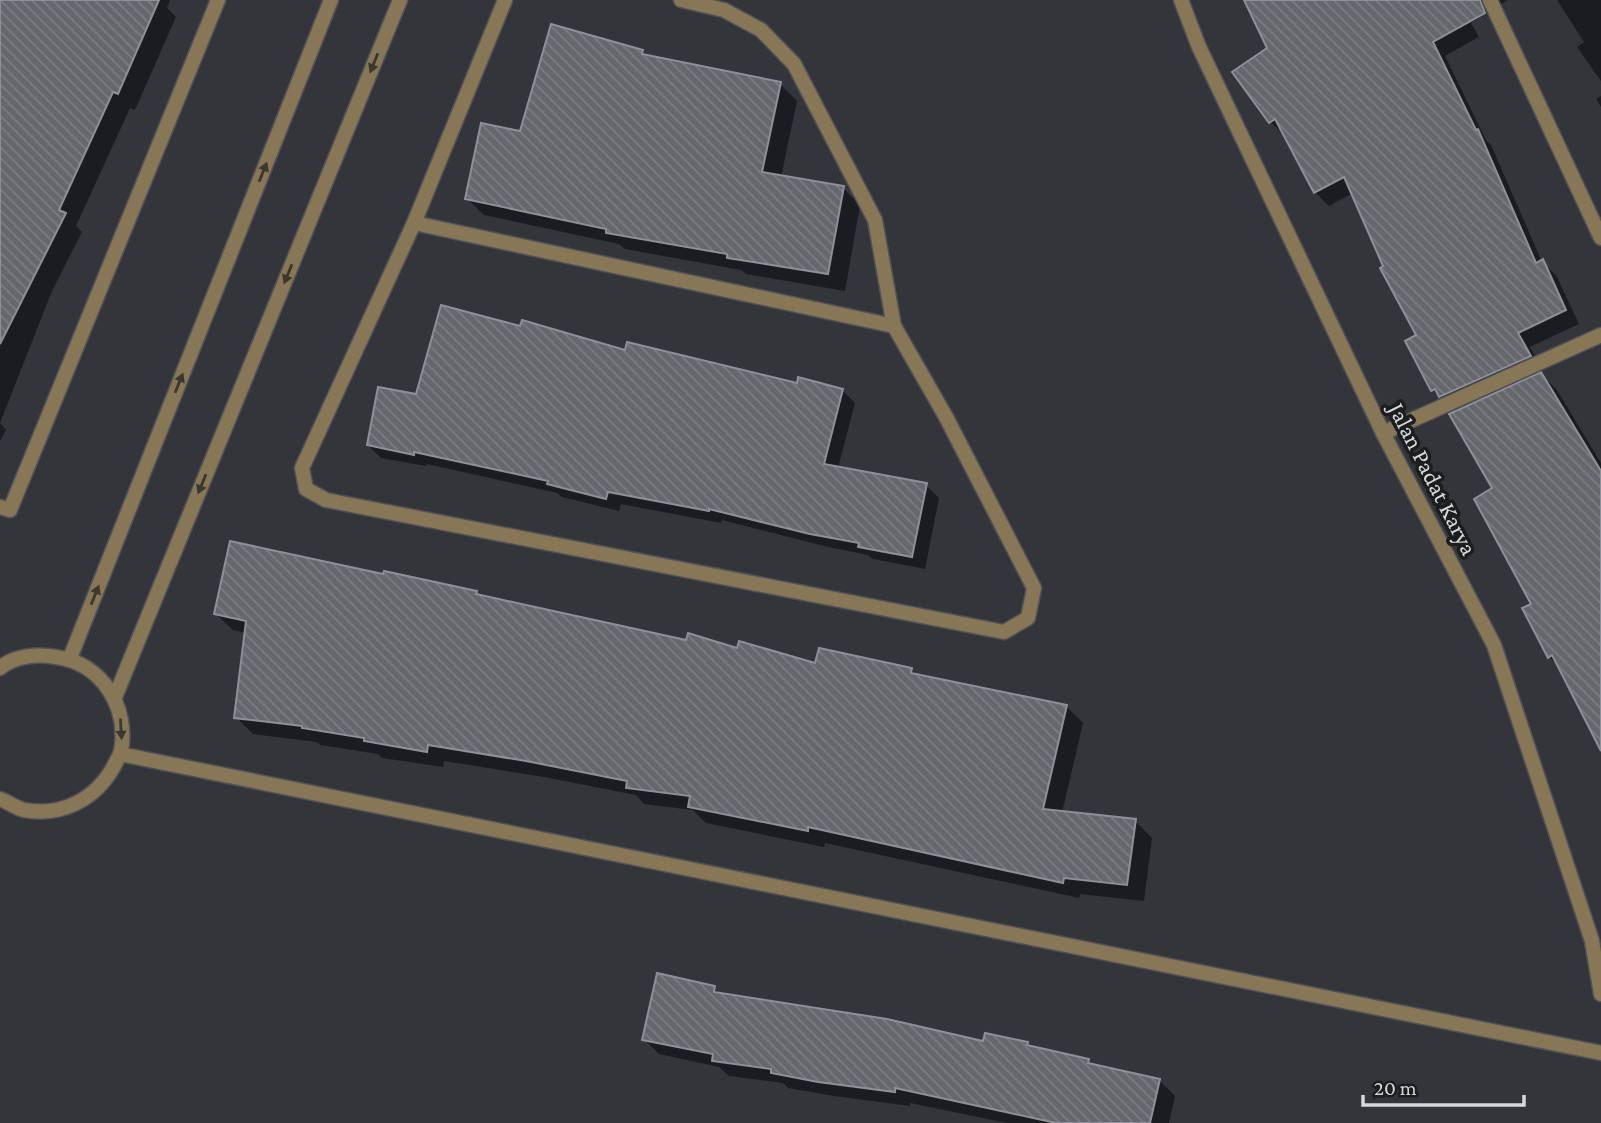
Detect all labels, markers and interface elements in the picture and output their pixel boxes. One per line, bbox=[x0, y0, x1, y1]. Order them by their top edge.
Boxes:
one-way arrow bbox=[368, 53, 379, 74]
one-way arrow bbox=[258, 161, 269, 182]
one-way arrow bbox=[282, 263, 293, 284]
one-way arrow bbox=[174, 373, 185, 394]
street label: Jalan Padat Karya bbox=[1383, 396, 1483, 559]
one-way arrow bbox=[196, 474, 207, 495]
one-way arrow bbox=[90, 584, 101, 605]
one-way arrow bbox=[115, 718, 126, 740]
scale bar bbox=[1363, 1064, 1524, 1108]
text: 20 m bbox=[1374, 1076, 1417, 1100]

